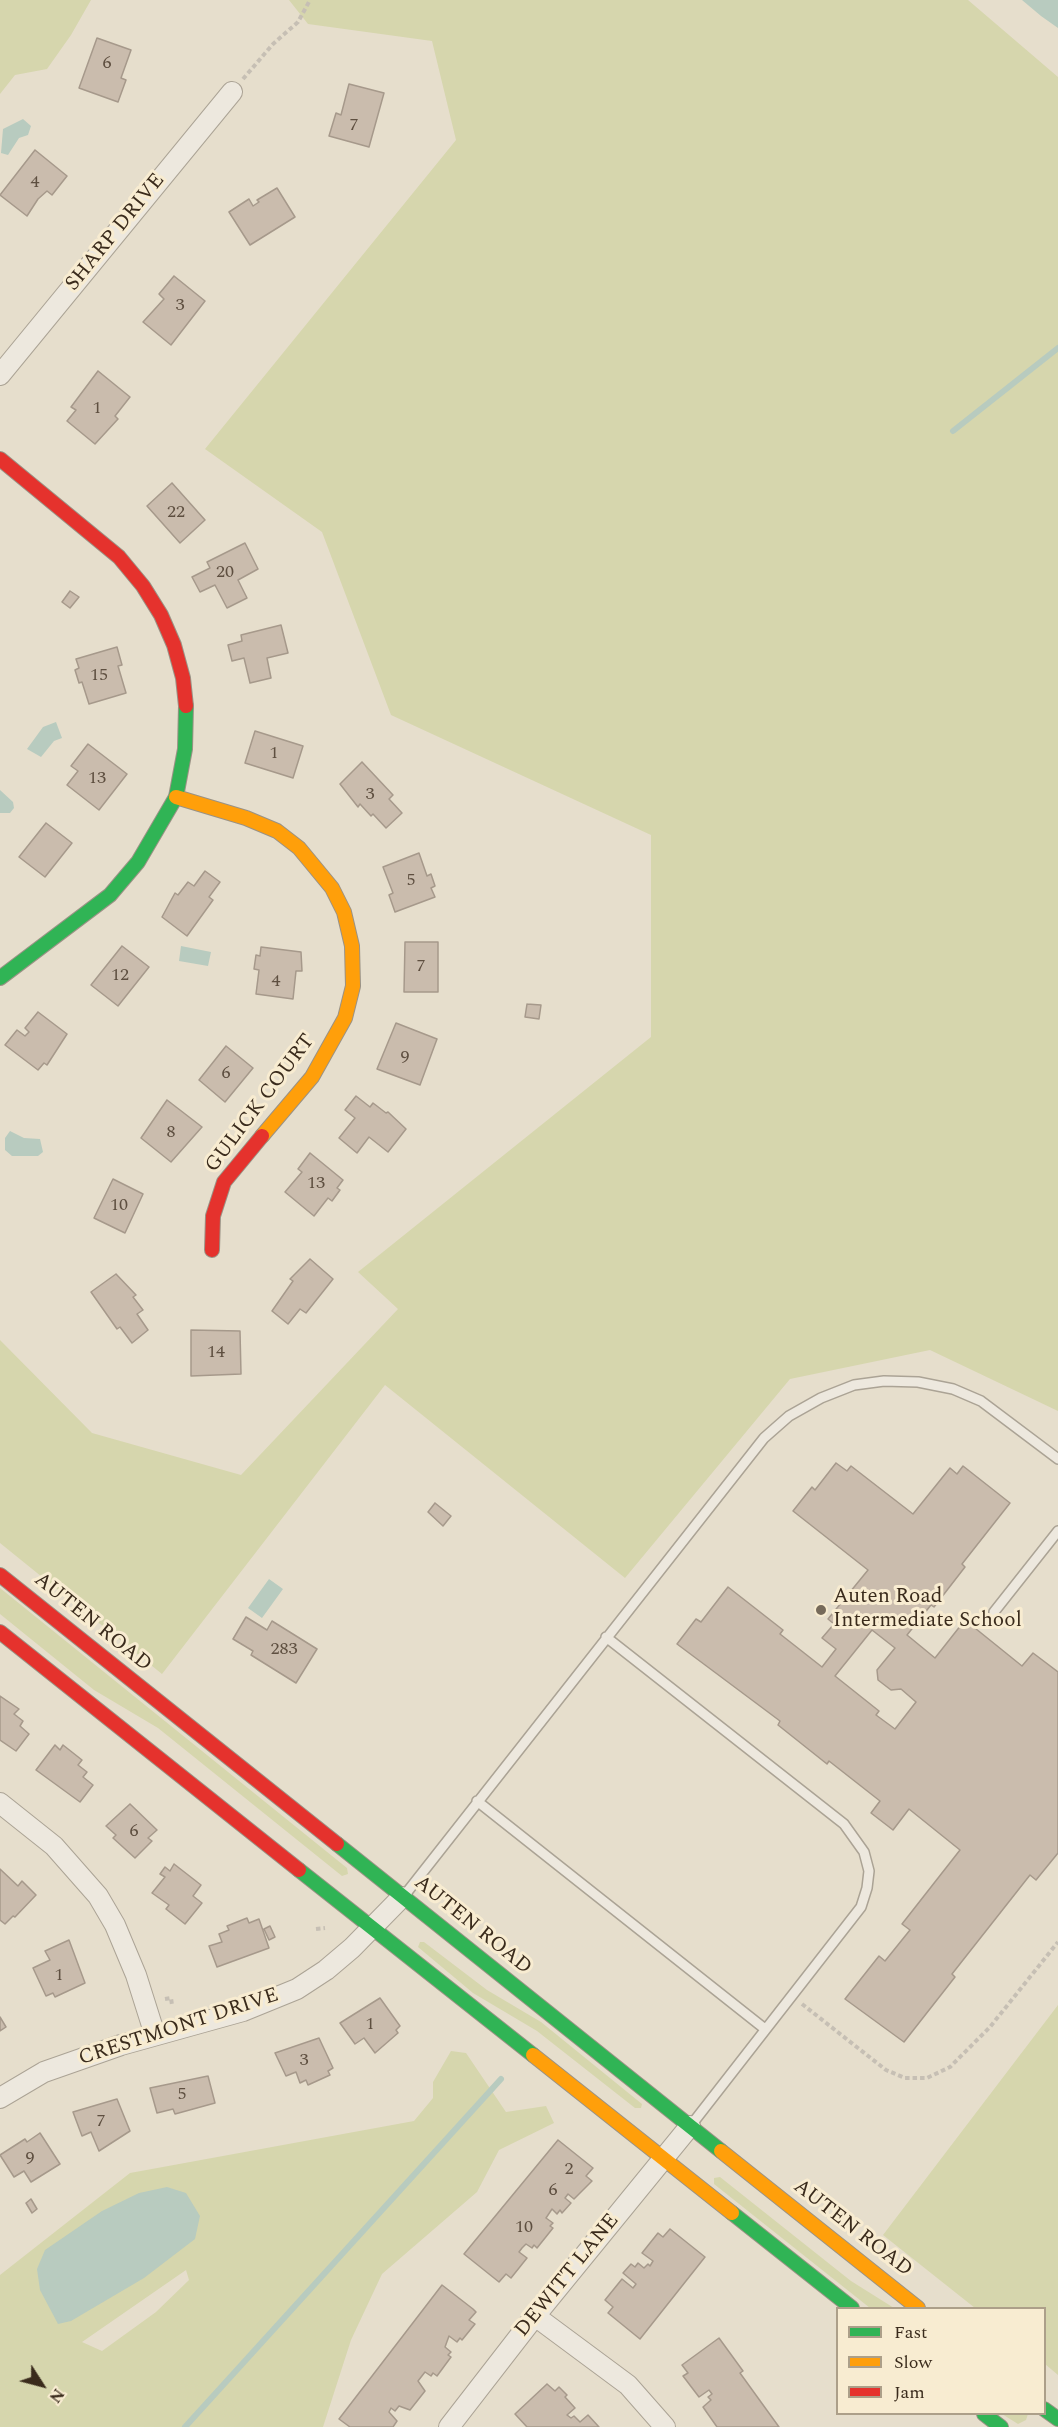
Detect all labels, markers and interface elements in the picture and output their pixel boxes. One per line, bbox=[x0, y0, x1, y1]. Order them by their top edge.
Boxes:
house number: 6 bbox=[103, 53, 111, 75]
house number: 7 bbox=[350, 115, 358, 137]
street label: SHARP DRIVE bbox=[61, 169, 171, 297]
house number: 4 bbox=[31, 172, 39, 194]
house number: 3 bbox=[176, 295, 184, 317]
house number: 1 bbox=[93, 398, 101, 420]
house number: 22 bbox=[167, 502, 185, 524]
house number: 20 bbox=[216, 562, 234, 584]
house number: 15 bbox=[90, 665, 108, 687]
house number: 1 bbox=[270, 743, 278, 765]
house number: 13 bbox=[88, 768, 106, 790]
house number: 3 bbox=[366, 784, 374, 806]
house number: 5 bbox=[407, 870, 415, 892]
house number: 7 bbox=[417, 956, 425, 978]
house number: 12 bbox=[111, 965, 129, 987]
house number: 4 bbox=[272, 971, 280, 993]
street label: GULICK COURT bbox=[201, 1030, 321, 1178]
house number: 9 bbox=[401, 1047, 409, 1069]
house number: 6 bbox=[222, 1063, 230, 1085]
house number: 8 bbox=[167, 1122, 175, 1144]
house number: 13 bbox=[307, 1173, 325, 1195]
house number: 10 bbox=[110, 1195, 128, 1217]
house number: 14 bbox=[207, 1342, 225, 1364]
street label: AUTEN ROAD bbox=[28, 1568, 156, 1678]
place label: Auten Road Intermediate School bbox=[833, 1585, 1022, 1635]
marker: Auten Road Intermediate School bbox=[814, 1603, 828, 1617]
house number: 283 bbox=[271, 1639, 297, 1661]
house number: 6 bbox=[130, 1821, 138, 1843]
street label: AUTEN ROAD bbox=[408, 1871, 536, 1981]
house number: 1 bbox=[55, 1965, 63, 1987]
street label: CRESTMONT DRIVE bbox=[76, 1984, 282, 2072]
house number: 1 bbox=[366, 2014, 374, 2036]
house number: 3 bbox=[300, 2050, 308, 2072]
house number: 5 bbox=[178, 2084, 186, 2106]
house number: 7 bbox=[97, 2111, 105, 2133]
house number: 9 bbox=[26, 2148, 34, 2170]
house number: 2 bbox=[565, 2159, 573, 2181]
street label: AUTEN ROAD bbox=[788, 2175, 916, 2283]
house number: 6 bbox=[549, 2180, 557, 2202]
street label: DEWITT LANE bbox=[511, 2209, 625, 2343]
house number: 10 bbox=[515, 2217, 533, 2239]
legend bbox=[836, 2307, 1046, 2415]
text: Fast bbox=[894, 2319, 927, 2346]
text: Slow bbox=[894, 2349, 932, 2376]
north arrow bbox=[12, 2355, 72, 2415]
text: Jam bbox=[894, 2379, 925, 2406]
text: N bbox=[43, 2383, 70, 2408]

